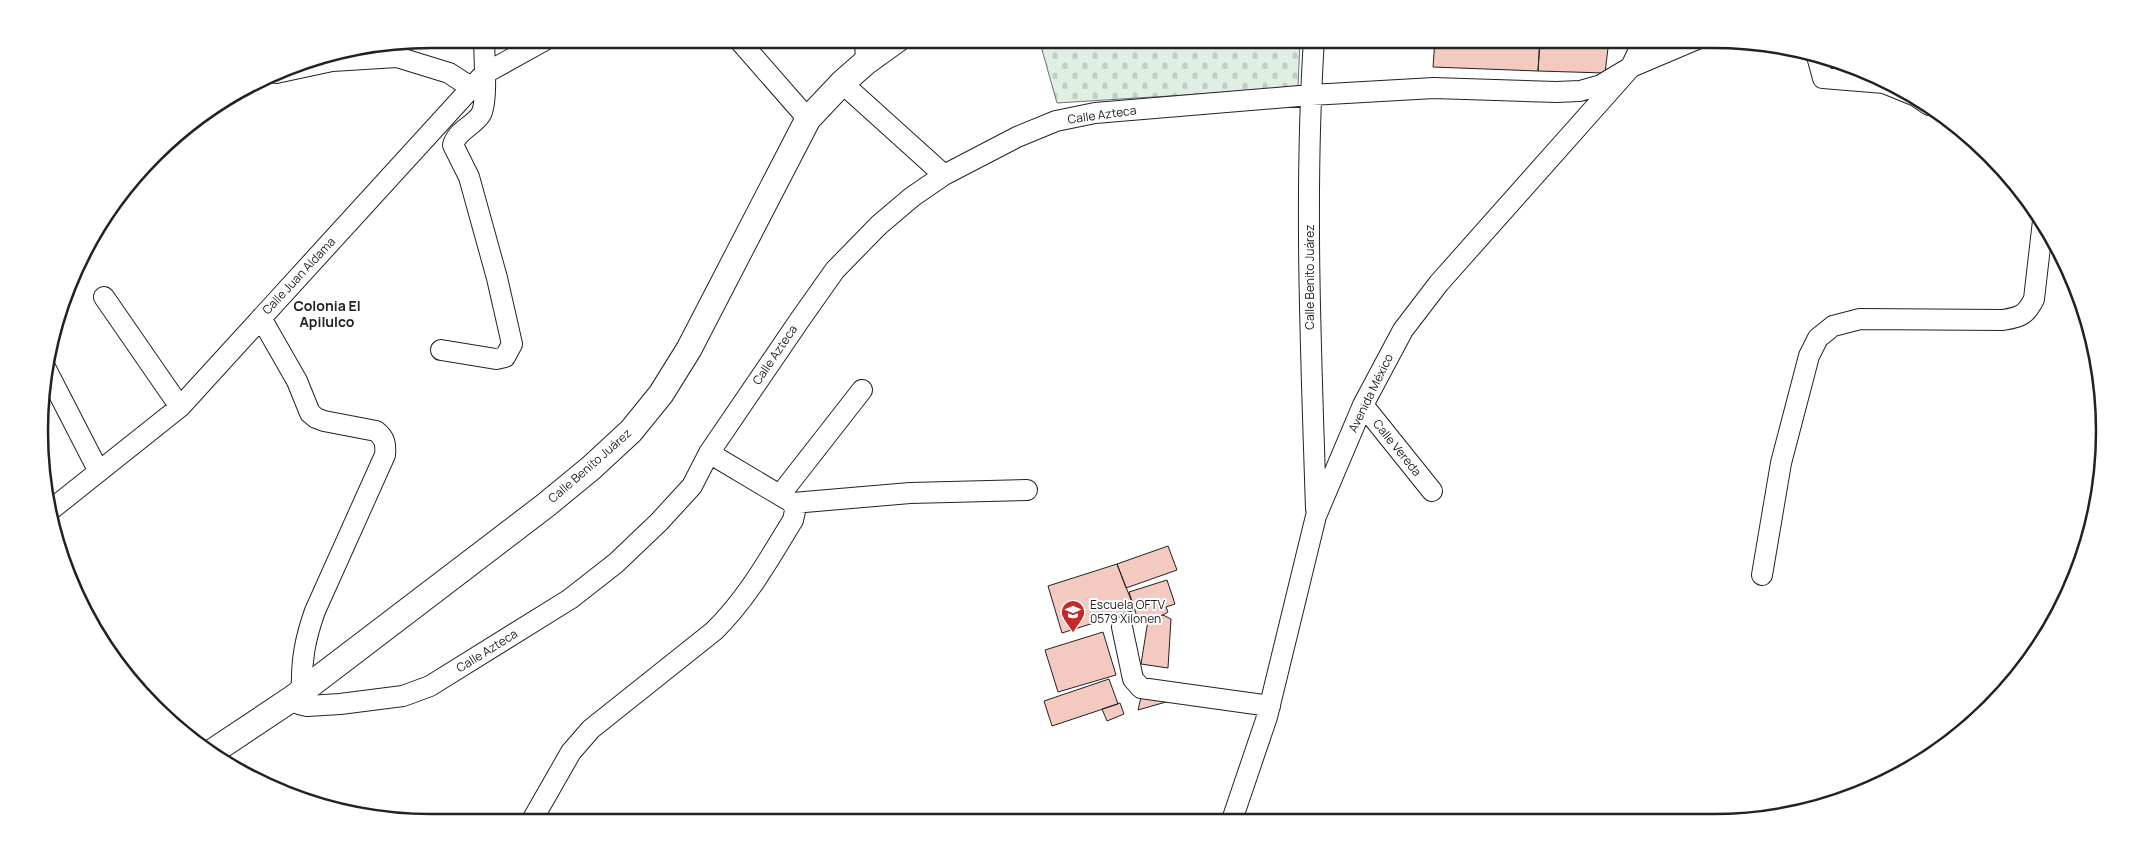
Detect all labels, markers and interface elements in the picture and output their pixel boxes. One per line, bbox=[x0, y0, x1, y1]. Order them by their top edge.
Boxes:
street label: Calle Azteca bbox=[1067, 101, 1137, 128]
street label: Calle Benito Juárez bbox=[1301, 224, 1318, 330]
street label: Calle Juan Aldama bbox=[258, 233, 339, 318]
district label: Colonia El Apilulco bbox=[293, 296, 361, 331]
street label: Calle Azteca bbox=[748, 321, 801, 388]
street label: Avenida México bbox=[1344, 351, 1397, 435]
street label: Calle Vereda bbox=[1369, 416, 1426, 480]
street label: Calle Benito Juárez bbox=[544, 425, 635, 507]
place label: Escuela OFTV 0579 Xilonen bbox=[1090, 596, 1166, 627]
school or university icon: Escuela OFTV 0579 Xilonen bbox=[1060, 599, 1086, 633]
street label: Calle Azteca bbox=[453, 625, 521, 676]

